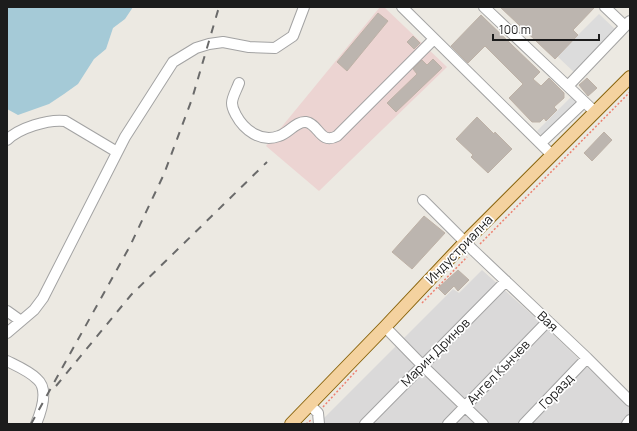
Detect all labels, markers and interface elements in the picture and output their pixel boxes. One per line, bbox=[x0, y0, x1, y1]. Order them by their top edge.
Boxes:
scale bar bbox=[493, 16, 599, 42]
text: 100 m bbox=[499, 21, 531, 38]
street label: Индустриална bbox=[422, 211, 496, 287]
street label: Вая bbox=[534, 307, 562, 335]
street label: Марин Дринов bbox=[397, 314, 473, 390]
street label: Ангел Кънчев bbox=[462, 336, 534, 408]
street label: Горазд bbox=[535, 369, 577, 413]

